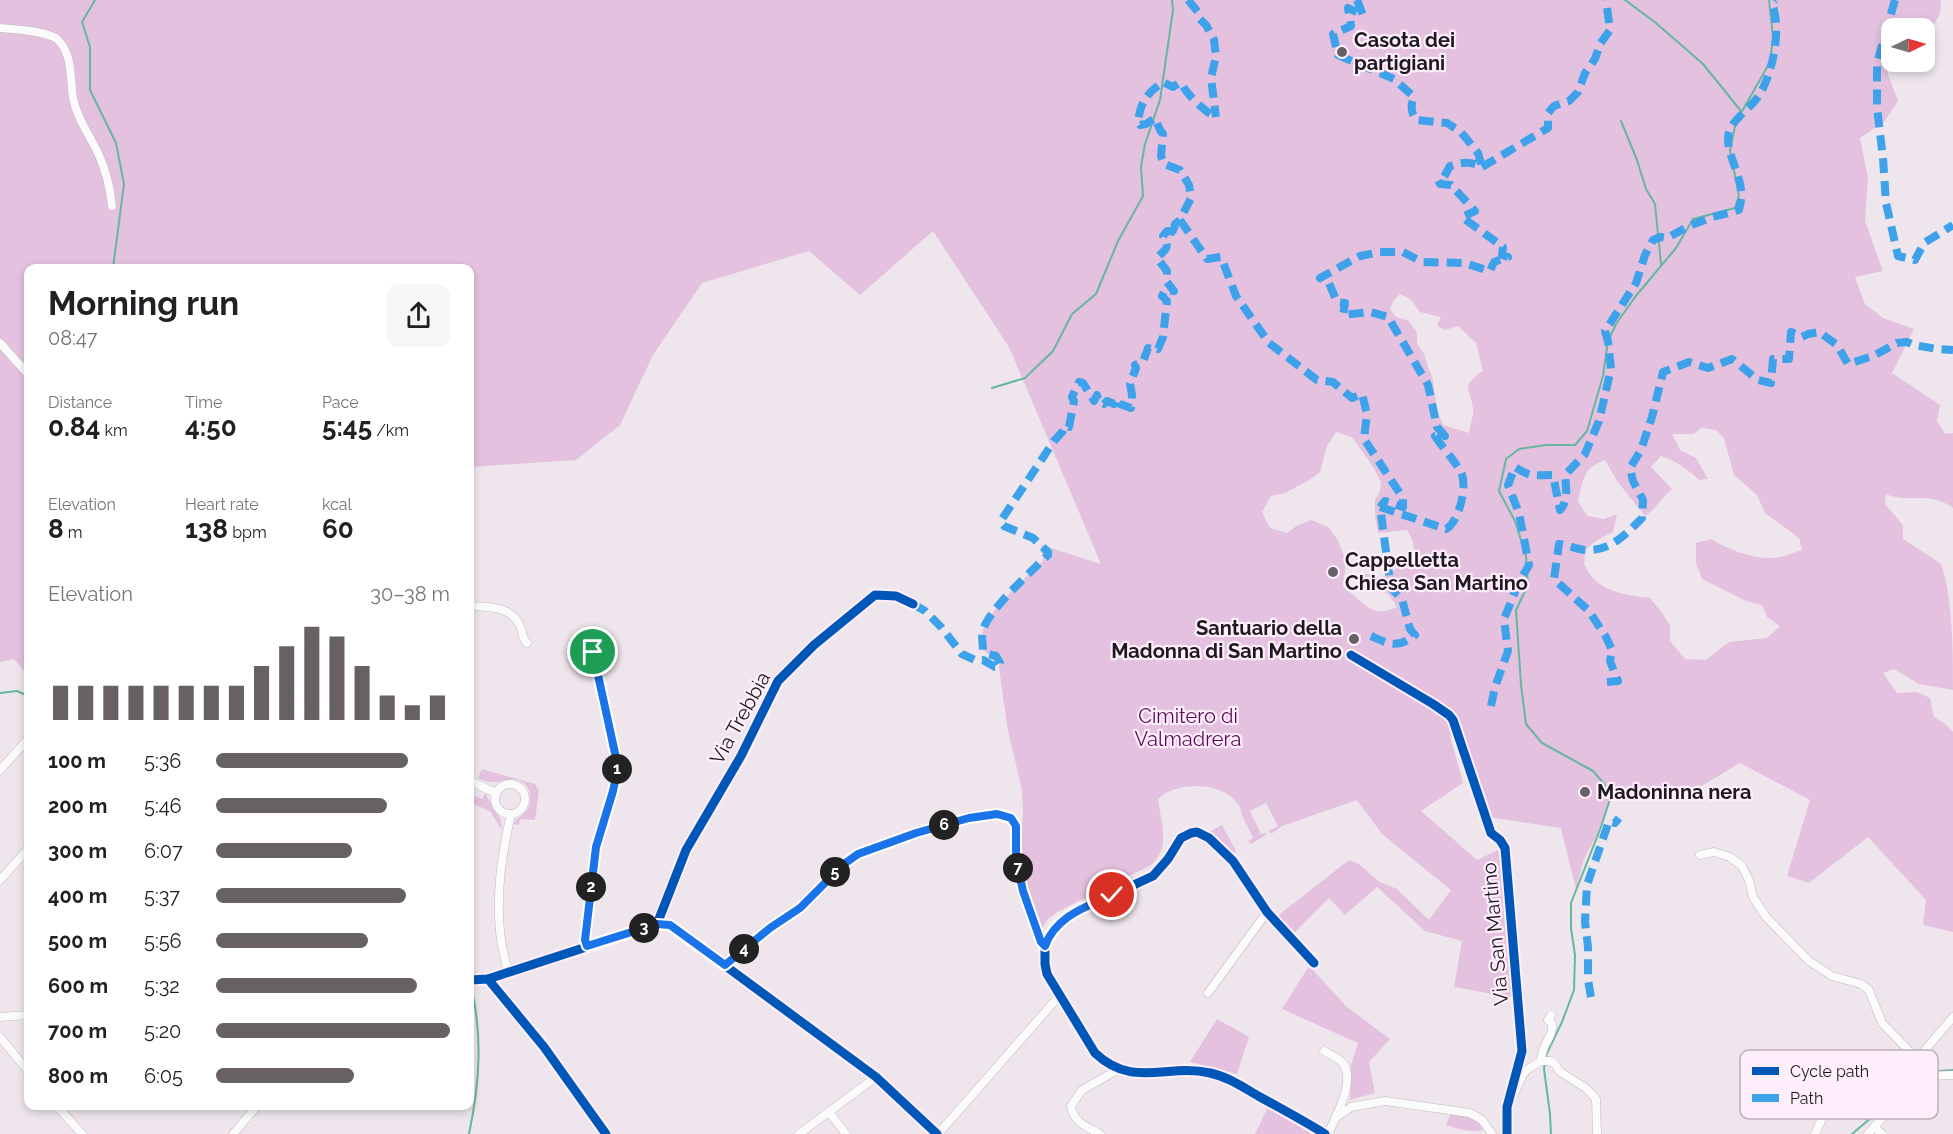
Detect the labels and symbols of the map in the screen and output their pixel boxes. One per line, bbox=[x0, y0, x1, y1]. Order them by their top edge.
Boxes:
north arrow bbox=[1881, 18, 1935, 72]
place label: Casota dei partigiani bbox=[1354, 28, 1455, 75]
marker: Casota dei partigiani bbox=[1335, 45, 1349, 59]
place label: Cappelletta Chiesa San Martino bbox=[1345, 548, 1528, 595]
marker: Cappelletta Chiesa San Martino bbox=[1326, 565, 1340, 579]
place label: Santuario della Madonna di San Martino bbox=[1111, 616, 1342, 663]
pin bbox=[567, 626, 618, 677]
marker: Santuario della Madonna di San Martino bbox=[1347, 632, 1361, 646]
street label: Via Trebbia bbox=[705, 668, 775, 768]
park label: Cimitero di Valmadrera bbox=[1135, 704, 1241, 751]
pin: 1 bbox=[602, 754, 632, 784]
place label: Madoninna nera bbox=[1597, 780, 1752, 804]
marker: Madoninna nera bbox=[1578, 785, 1592, 799]
pin: 6 bbox=[929, 810, 959, 840]
pin: 7 bbox=[1003, 853, 1033, 883]
pin: 5 bbox=[820, 857, 850, 887]
street label: Via San Martino bbox=[1477, 861, 1513, 1007]
pin bbox=[1086, 869, 1137, 920]
pin: 2 bbox=[576, 872, 606, 902]
pin: 3 bbox=[629, 913, 659, 943]
pin: 4 bbox=[729, 934, 759, 964]
legend bbox=[1740, 1050, 1938, 1119]
text: Cycle path bbox=[1790, 1062, 1869, 1081]
text: Path bbox=[1790, 1089, 1823, 1108]

